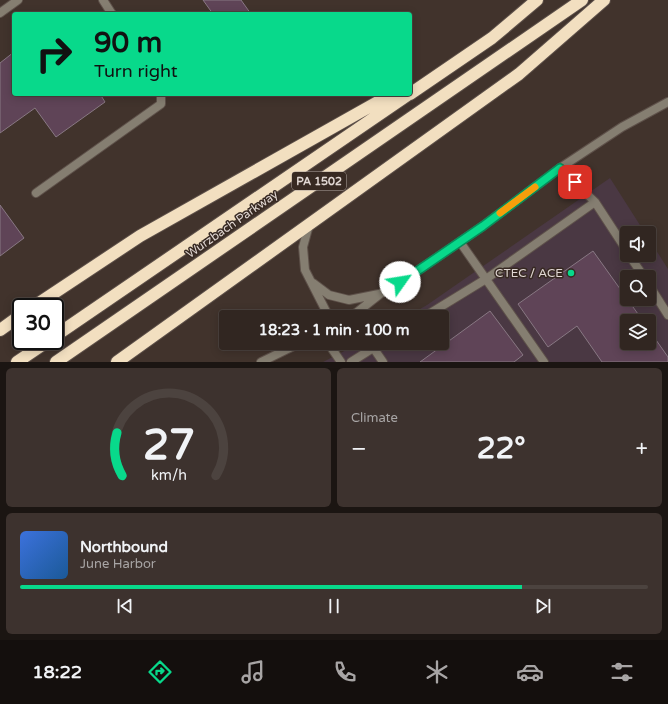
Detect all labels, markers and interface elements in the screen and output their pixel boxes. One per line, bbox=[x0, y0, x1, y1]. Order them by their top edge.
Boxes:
text: 90 m bbox=[94, 26, 162, 60]
icon: right bbox=[28, 28, 80, 80]
text: Turn right bbox=[94, 60, 178, 82]
pin bbox=[558, 165, 592, 199]
icon: arrive bbox=[564, 171, 586, 193]
road number: PA 1502 bbox=[292, 172, 346, 190]
street label: Wurzbach Parkway bbox=[183, 187, 281, 261]
map controls bbox=[620, 226, 656, 350]
button: sound bbox=[620, 226, 656, 262]
position arrow bbox=[379, 261, 421, 303]
place label: CTEC / ACE bbox=[495, 266, 563, 280]
marker: CTEC / ACE bbox=[566, 268, 576, 278]
button: search bbox=[620, 270, 656, 306]
speed limit sign: 30 bbox=[12, 298, 64, 350]
button: layers bbox=[620, 314, 656, 350]
text: 18:23 · 1 min · 100 m bbox=[259, 321, 409, 339]
text: Climate bbox=[351, 410, 398, 426]
text: 27 bbox=[142, 420, 195, 470]
text: 22° bbox=[477, 430, 526, 467]
text: − bbox=[351, 436, 367, 462]
text: + bbox=[636, 436, 648, 462]
text: km/h bbox=[151, 466, 186, 483]
text: Northbound bbox=[80, 538, 168, 556]
text: June Harbor bbox=[80, 556, 156, 572]
icon: previous bbox=[114, 595, 136, 617]
icon: pause bbox=[323, 595, 345, 617]
icon: next bbox=[532, 595, 554, 617]
icon: directions bbox=[146, 658, 174, 686]
icon: music bbox=[239, 658, 267, 686]
icon: phone bbox=[331, 658, 359, 686]
icon: climate bbox=[423, 658, 451, 686]
icon: car bbox=[516, 658, 544, 686]
icon: filters bbox=[608, 658, 636, 686]
text: 18:22 bbox=[32, 661, 82, 683]

